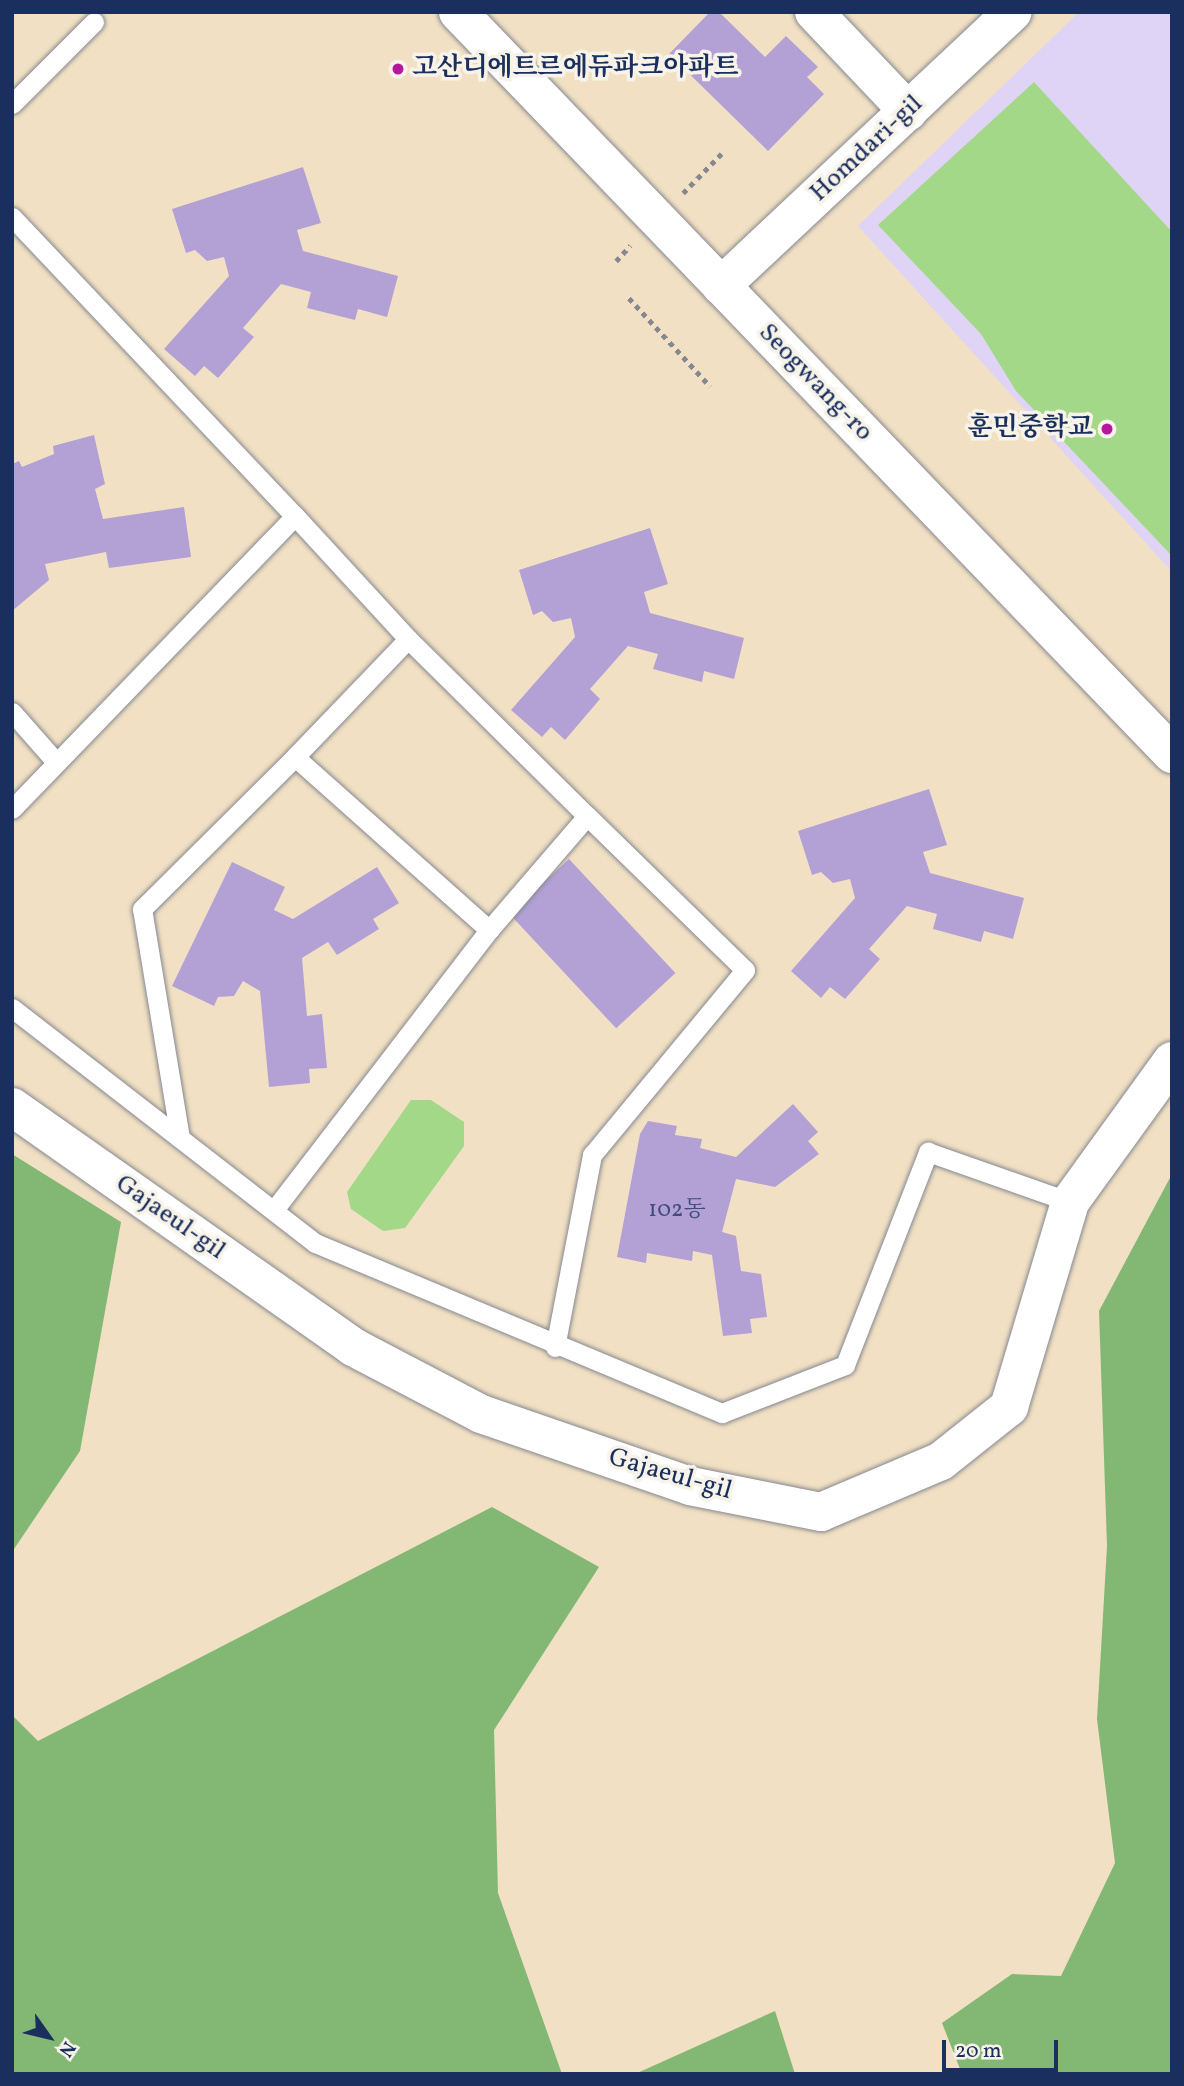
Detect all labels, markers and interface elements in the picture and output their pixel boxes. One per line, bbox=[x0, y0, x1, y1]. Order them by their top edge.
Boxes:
place label: 고산디에트르에듀파크아파트 bbox=[412, 53, 739, 85]
marker: 고산디에트르에듀파크아파트 bbox=[390, 61, 406, 77]
street label: Homdari-gil bbox=[804, 89, 930, 209]
street label: Seogwang-ro bbox=[751, 318, 879, 448]
place label: 훈민중학교 bbox=[967, 413, 1093, 445]
marker: 훈민중학교 bbox=[1099, 421, 1115, 437]
street label: Gajaeul-gil bbox=[109, 1169, 231, 1267]
house number: 102동 bbox=[648, 1196, 706, 1224]
street label: Gajaeul-gil bbox=[605, 1443, 735, 1507]
north arrow bbox=[14, 2002, 84, 2072]
scale bar bbox=[946, 2026, 1062, 2070]
text: N bbox=[52, 2036, 81, 2062]
text: 20 m bbox=[955, 2037, 1001, 2066]

